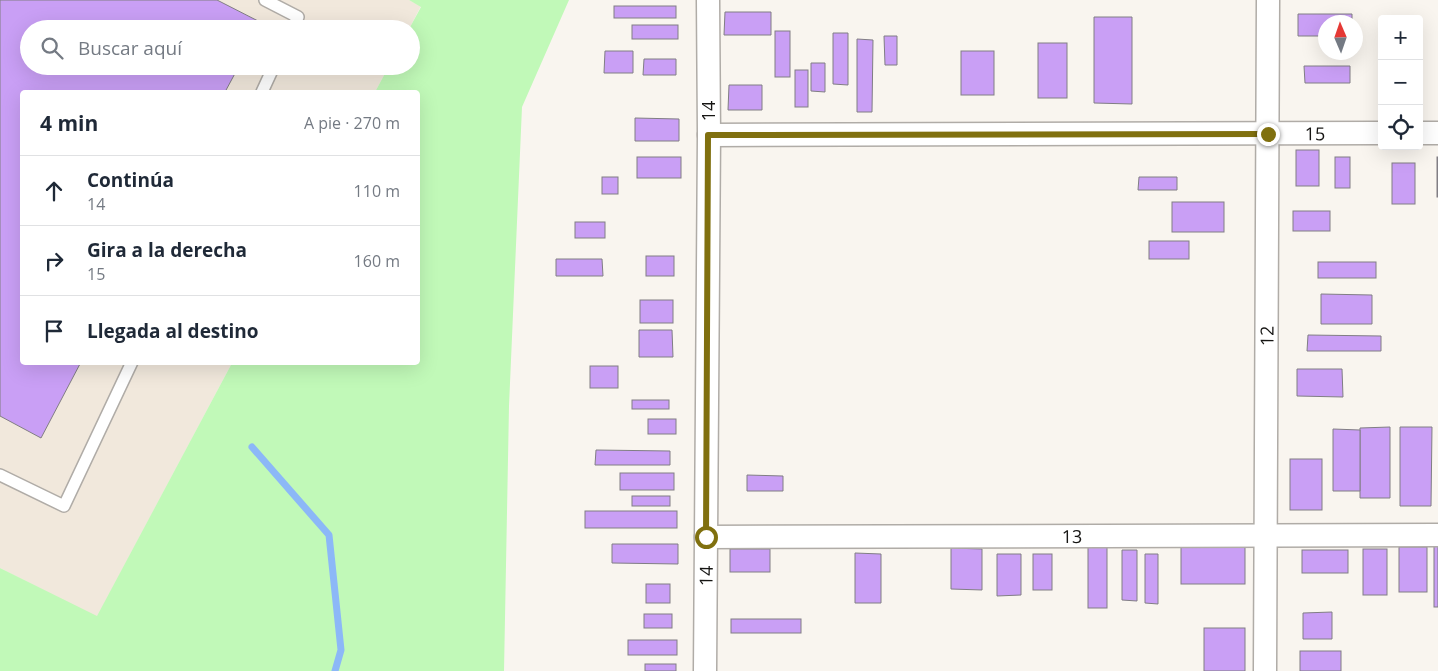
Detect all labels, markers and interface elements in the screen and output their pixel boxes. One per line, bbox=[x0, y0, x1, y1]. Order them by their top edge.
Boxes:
north arrow bbox=[1318, 15, 1363, 60]
map controls bbox=[1378, 15, 1423, 150]
button: + bbox=[1378, 15, 1423, 60]
search box bbox=[20, 20, 420, 75]
icon: search bbox=[38, 34, 66, 62]
text: Buscar aquí bbox=[78, 35, 182, 61]
button: − bbox=[1378, 60, 1423, 105]
street label: 14 bbox=[696, 101, 720, 121]
button: locate bbox=[1378, 105, 1423, 150]
text: 4 min bbox=[40, 109, 98, 137]
text: A pie · 270 m bbox=[304, 112, 400, 134]
street label: 15 bbox=[1305, 121, 1325, 145]
route end bbox=[1257, 123, 1280, 146]
text: Continúa bbox=[87, 167, 174, 193]
icon: ahead bbox=[40, 177, 68, 205]
text: 110 m bbox=[354, 180, 400, 202]
text: 14 bbox=[87, 193, 105, 215]
text: Gira a la derecha bbox=[87, 237, 247, 263]
icon: right bbox=[40, 247, 68, 275]
text: 160 m bbox=[354, 250, 400, 272]
text: 15 bbox=[87, 263, 105, 285]
icon: arrive bbox=[40, 317, 68, 345]
text: Llegada al destino bbox=[87, 318, 259, 344]
street label: 12 bbox=[1254, 326, 1279, 346]
street label: 13 bbox=[1062, 524, 1082, 548]
route start bbox=[695, 526, 718, 549]
street label: 14 bbox=[694, 566, 718, 586]

